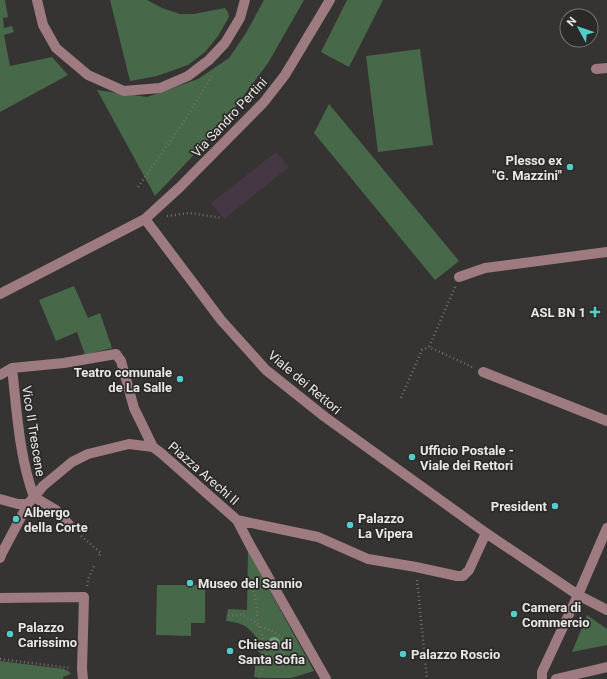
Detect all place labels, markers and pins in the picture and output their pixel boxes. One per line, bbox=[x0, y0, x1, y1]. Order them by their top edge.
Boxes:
place label: Plesso ex "G. Mazzini" bbox=[492, 153, 562, 183]
marker: Plesso ex "G. Mazzini" bbox=[565, 162, 575, 172]
place label: ASL BN 1 bbox=[531, 305, 586, 320]
marker: ASL BN 1 bbox=[589, 306, 601, 318]
place label: Teatro comunale de La Salle bbox=[74, 365, 172, 395]
marker: Teatro comunale de La Salle bbox=[175, 374, 185, 384]
place label: Ufficio Postale - Viale dei Rettori bbox=[420, 443, 514, 473]
marker: Ufficio Postale - Viale dei Rettori bbox=[407, 452, 417, 462]
place label: President bbox=[491, 499, 548, 514]
marker: President bbox=[550, 501, 560, 511]
place label: Albergo della Corte bbox=[24, 505, 88, 535]
place label: Palazzo La Vipera bbox=[358, 511, 413, 541]
marker: Albergo della Corte bbox=[11, 514, 21, 524]
marker: Palazzo La Vipera bbox=[345, 520, 355, 530]
place label: Museo del Sannio bbox=[198, 576, 302, 591]
marker: Museo del Sannio bbox=[185, 578, 195, 588]
place label: Camera di Commercio bbox=[522, 600, 590, 630]
marker: Camera di Commercio bbox=[509, 609, 519, 619]
place label: Palazzo Carissimo bbox=[18, 620, 77, 650]
marker: Palazzo Carissimo bbox=[5, 629, 15, 639]
place label: Chiesa di Santa Sofia bbox=[238, 637, 305, 667]
marker: Chiesa di Santa Sofia bbox=[225, 646, 235, 656]
place label: Palazzo Roscio bbox=[411, 647, 500, 662]
marker: Palazzo Roscio bbox=[398, 649, 408, 659]

